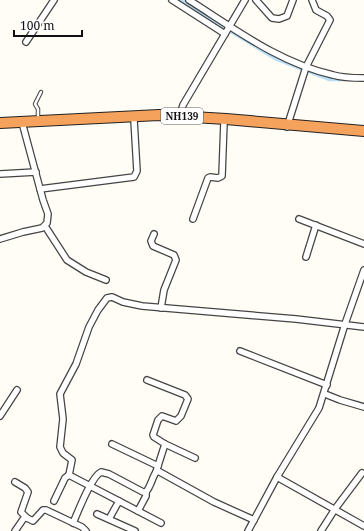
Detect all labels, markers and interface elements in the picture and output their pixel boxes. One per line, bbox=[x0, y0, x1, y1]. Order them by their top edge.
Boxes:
scale bar bbox=[14, 12, 82, 38]
text: 100 m bbox=[20, 17, 55, 34]
road number: NH139 bbox=[161, 108, 203, 124]

